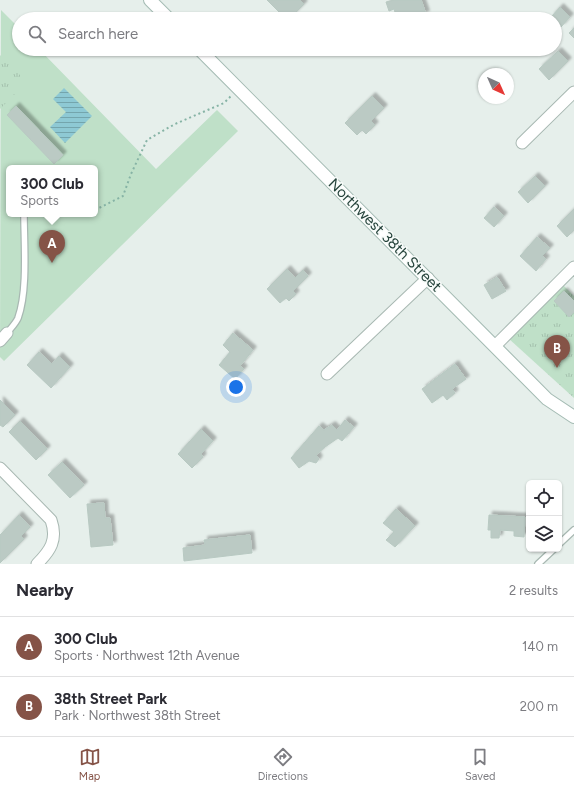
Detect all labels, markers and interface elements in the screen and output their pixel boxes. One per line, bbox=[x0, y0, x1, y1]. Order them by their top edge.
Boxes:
search box bbox=[12, 12, 562, 56]
icon: search bbox=[26, 23, 48, 45]
text: Search here bbox=[58, 25, 138, 43]
north arrow bbox=[478, 68, 514, 104]
popup bbox=[6, 165, 98, 217]
text: 300 Club bbox=[20, 175, 84, 193]
street label: Northwest 38th Street bbox=[325, 175, 446, 296]
text: Sports bbox=[20, 193, 59, 208]
pin: A bbox=[39, 230, 65, 263]
pin: B bbox=[544, 335, 570, 368]
your location bbox=[226, 377, 246, 397]
map controls bbox=[526, 480, 562, 552]
button: locate bbox=[526, 480, 562, 516]
button: layers bbox=[526, 516, 562, 552]
text: Nearby bbox=[16, 580, 74, 600]
text: 2 results bbox=[509, 583, 558, 598]
text: 300 Club bbox=[54, 630, 117, 648]
text: A bbox=[24, 639, 34, 654]
text: 140 m bbox=[522, 639, 558, 654]
text: Sports · Northwest 12th Avenue bbox=[54, 648, 240, 663]
text: 38th Street Park bbox=[54, 690, 167, 708]
text: B bbox=[25, 699, 33, 714]
text: 200 m bbox=[520, 699, 558, 714]
text: Park · Northwest 38th Street bbox=[54, 708, 221, 723]
tab: Map bbox=[79, 746, 101, 783]
tab: Directions bbox=[258, 746, 308, 783]
tab: Saved bbox=[465, 746, 495, 783]

